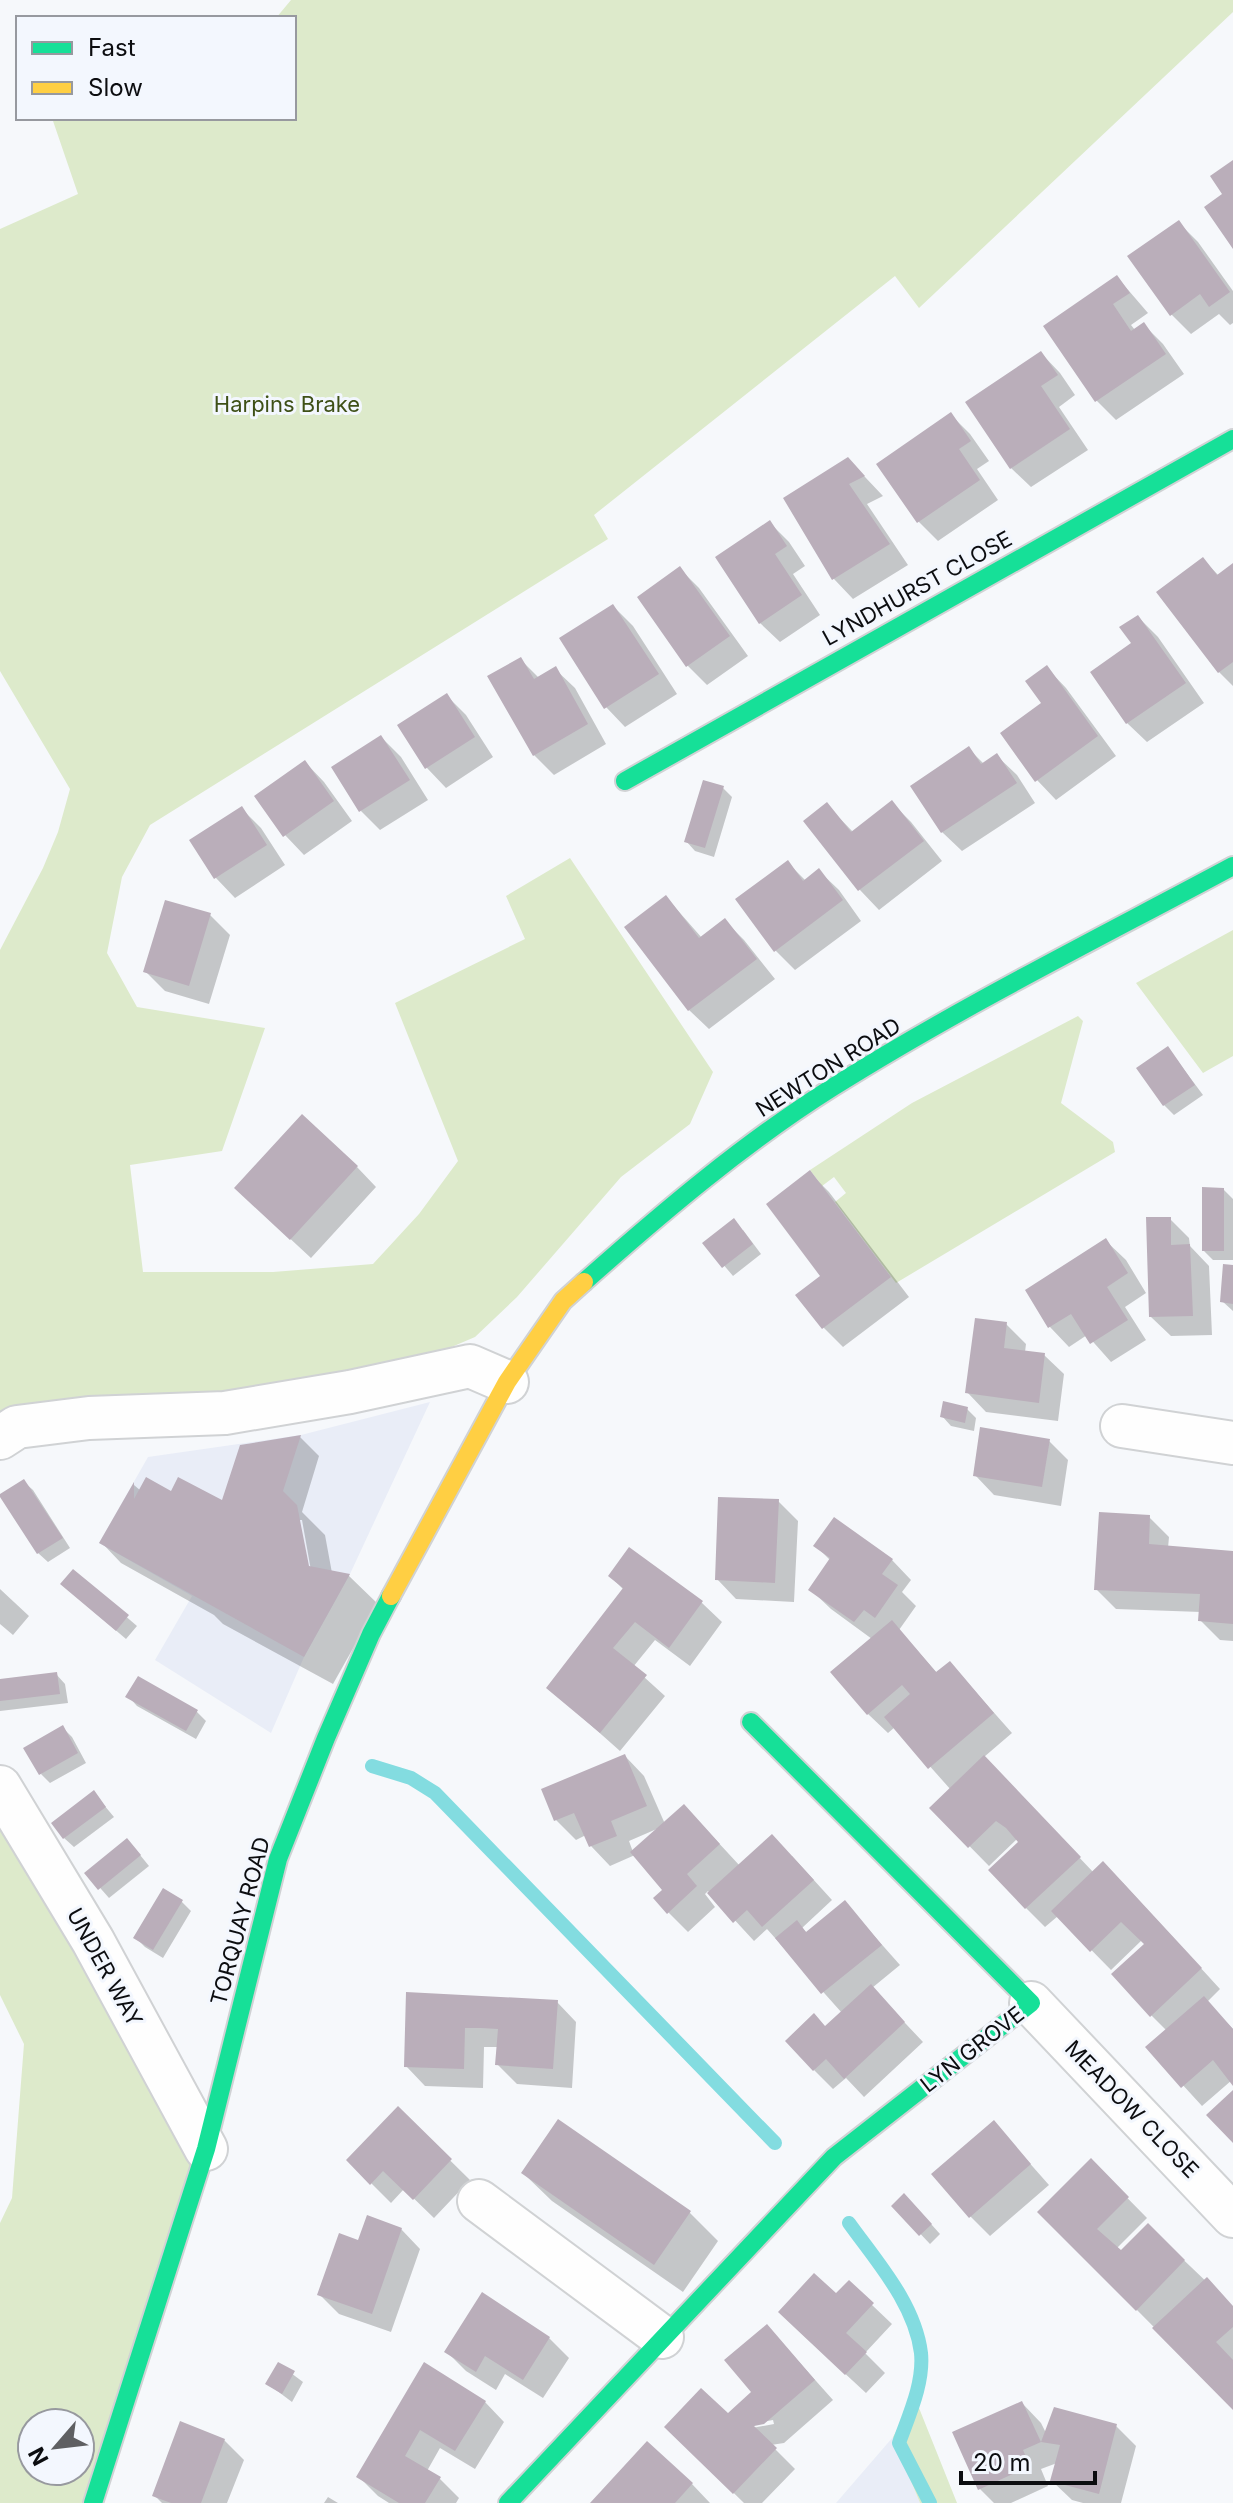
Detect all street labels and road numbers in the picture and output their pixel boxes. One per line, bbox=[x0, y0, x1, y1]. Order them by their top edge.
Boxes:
street label: LYNDHURST CLOSE bbox=[818, 525, 1016, 651]
street label: NEWTON ROAD bbox=[751, 1012, 905, 1122]
street label: TORQUAY ROAD bbox=[205, 1834, 275, 2008]
street label: UNDER WAY bbox=[62, 1903, 148, 2031]
street label: LYN GROVE bbox=[915, 2000, 1029, 2098]
street label: MEADOW CLOSE bbox=[1060, 2035, 1204, 2183]

